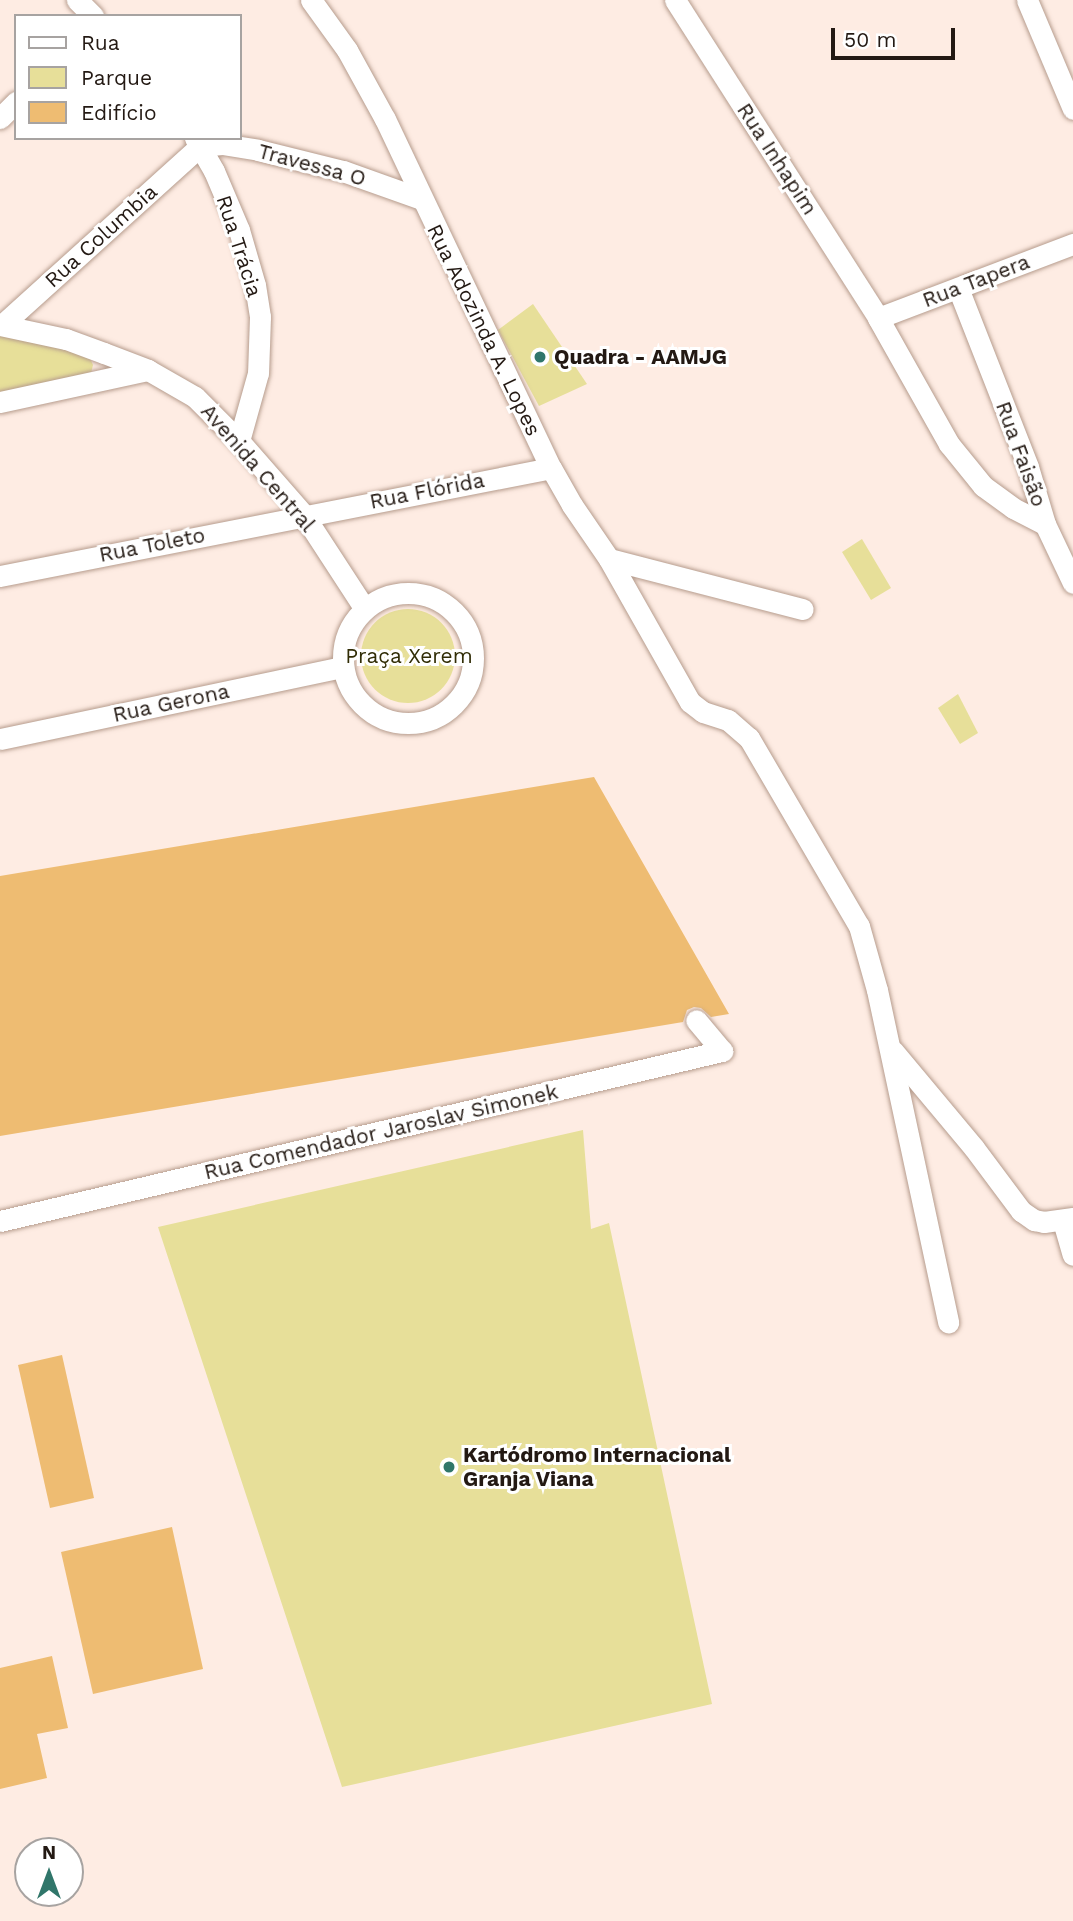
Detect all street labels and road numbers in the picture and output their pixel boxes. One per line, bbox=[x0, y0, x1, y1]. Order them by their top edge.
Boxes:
street label: Rua Inhapim bbox=[731, 98, 823, 220]
street label: Travessa O bbox=[255, 138, 369, 192]
street label: Rua Columbia bbox=[40, 179, 162, 293]
street label: Rua Trácia bbox=[211, 192, 267, 300]
street label: Rua Adozinda A. Lopes bbox=[421, 219, 547, 441]
street label: Rua Tapera bbox=[918, 249, 1034, 313]
street label: Rua Faisão bbox=[990, 398, 1052, 510]
street label: Avenida Central bbox=[195, 399, 321, 537]
street label: Rua Flórida bbox=[367, 467, 487, 515]
street label: Rua Toleto bbox=[96, 522, 208, 568]
street label: Rua Gerona bbox=[110, 678, 232, 728]
street label: Rua Comendador Jaroslav Simonek bbox=[201, 1079, 561, 1185]

